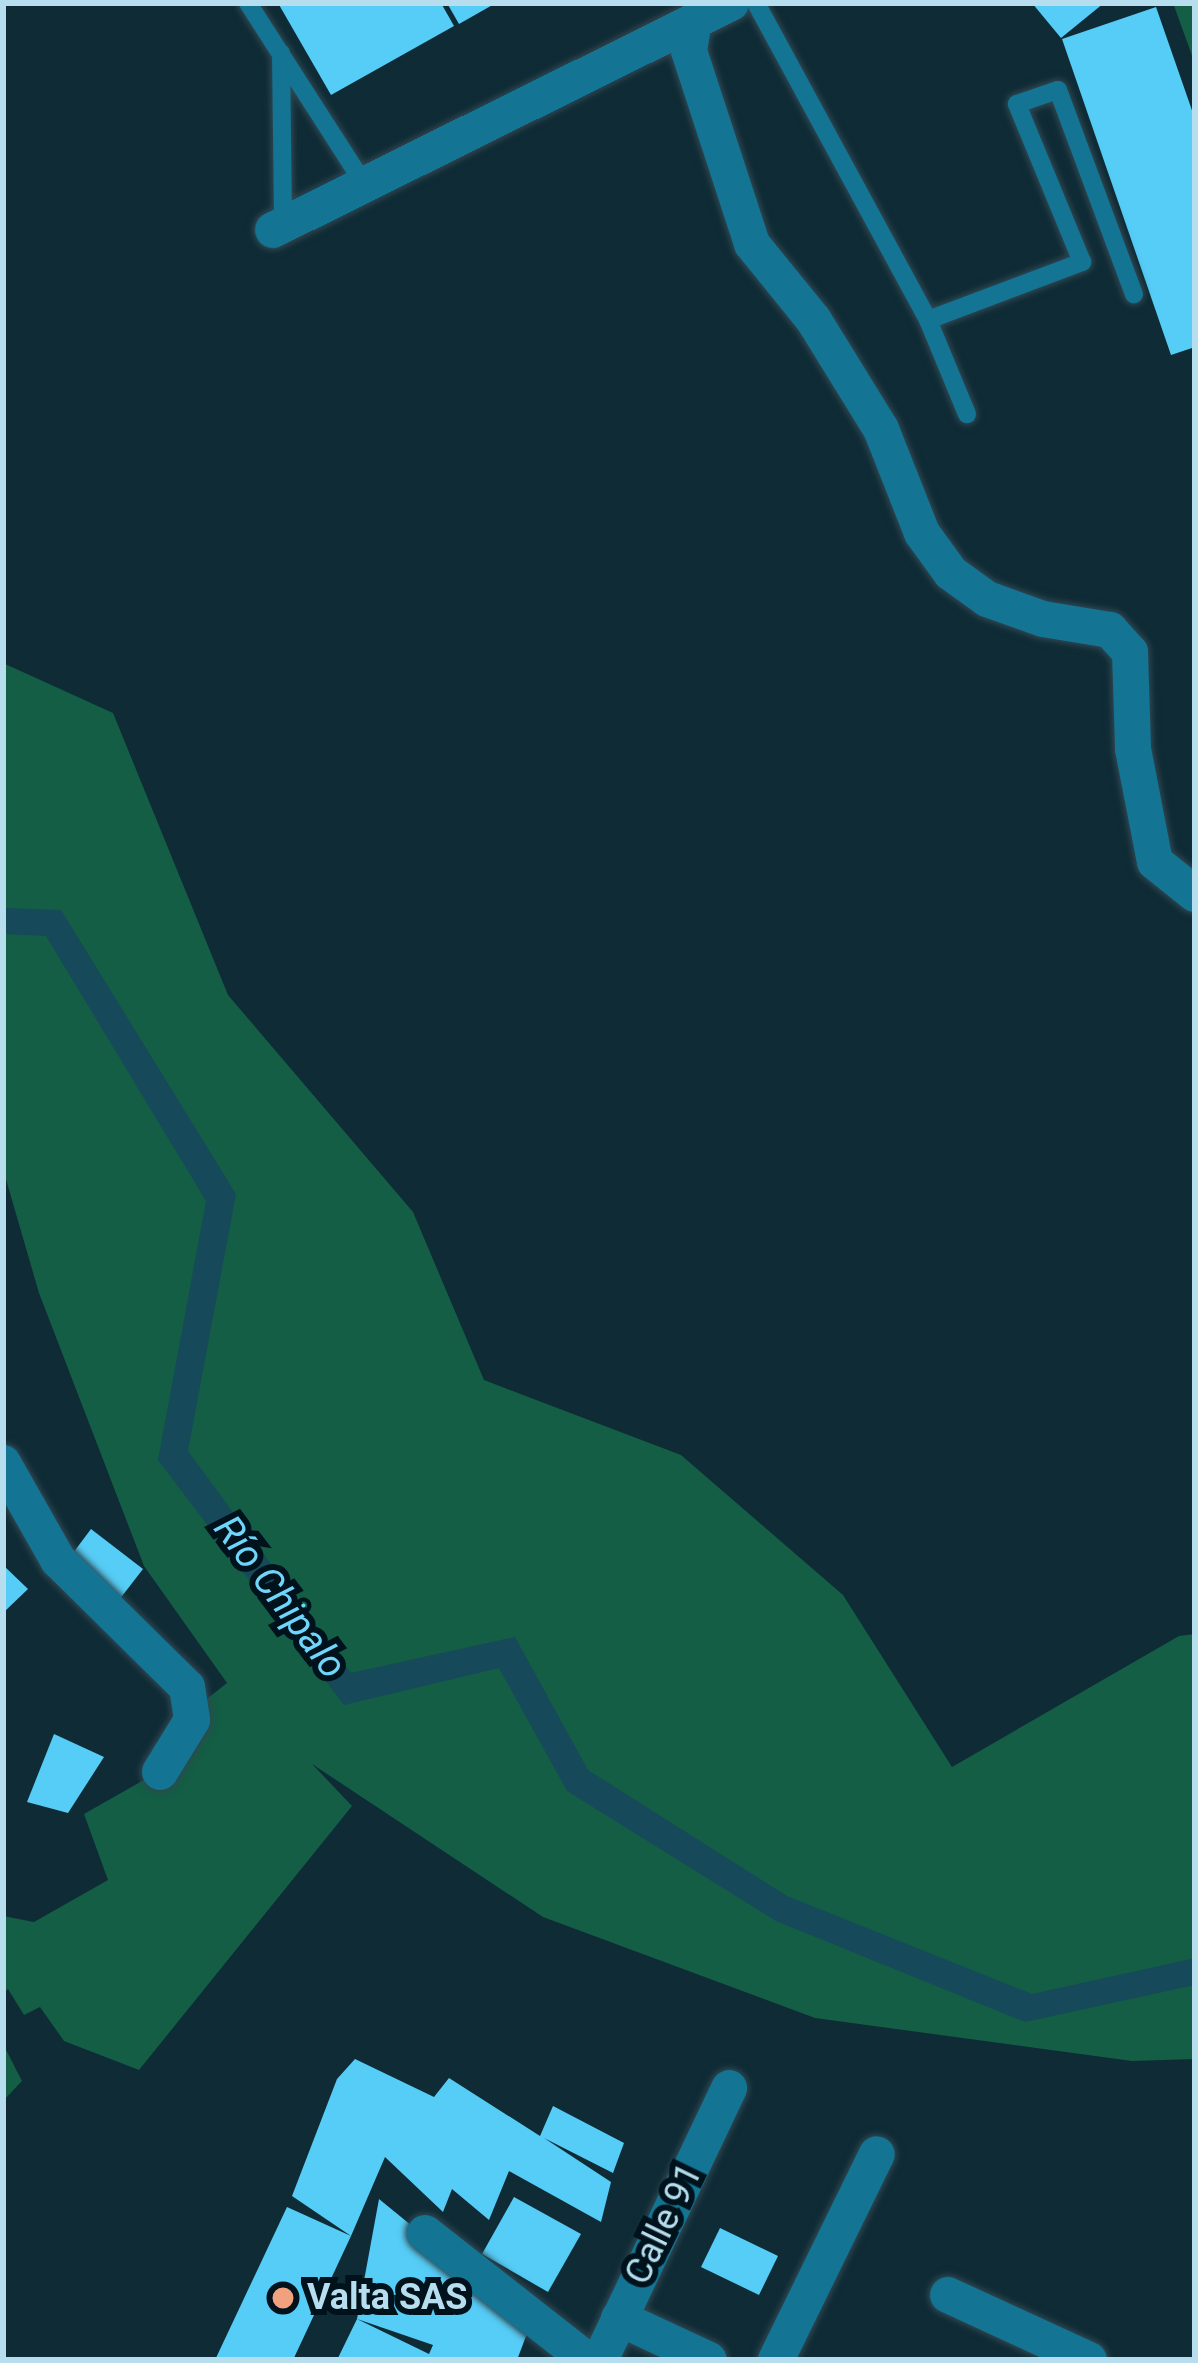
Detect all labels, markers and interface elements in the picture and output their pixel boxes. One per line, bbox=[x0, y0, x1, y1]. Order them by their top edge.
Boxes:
water label: Río Chipalo bbox=[204, 1507, 356, 1687]
street label: Calle 91 bbox=[616, 2157, 712, 2291]
place label: Valta SAS bbox=[307, 2276, 467, 2320]
marker: Valta SAS bbox=[270, 2285, 296, 2311]

